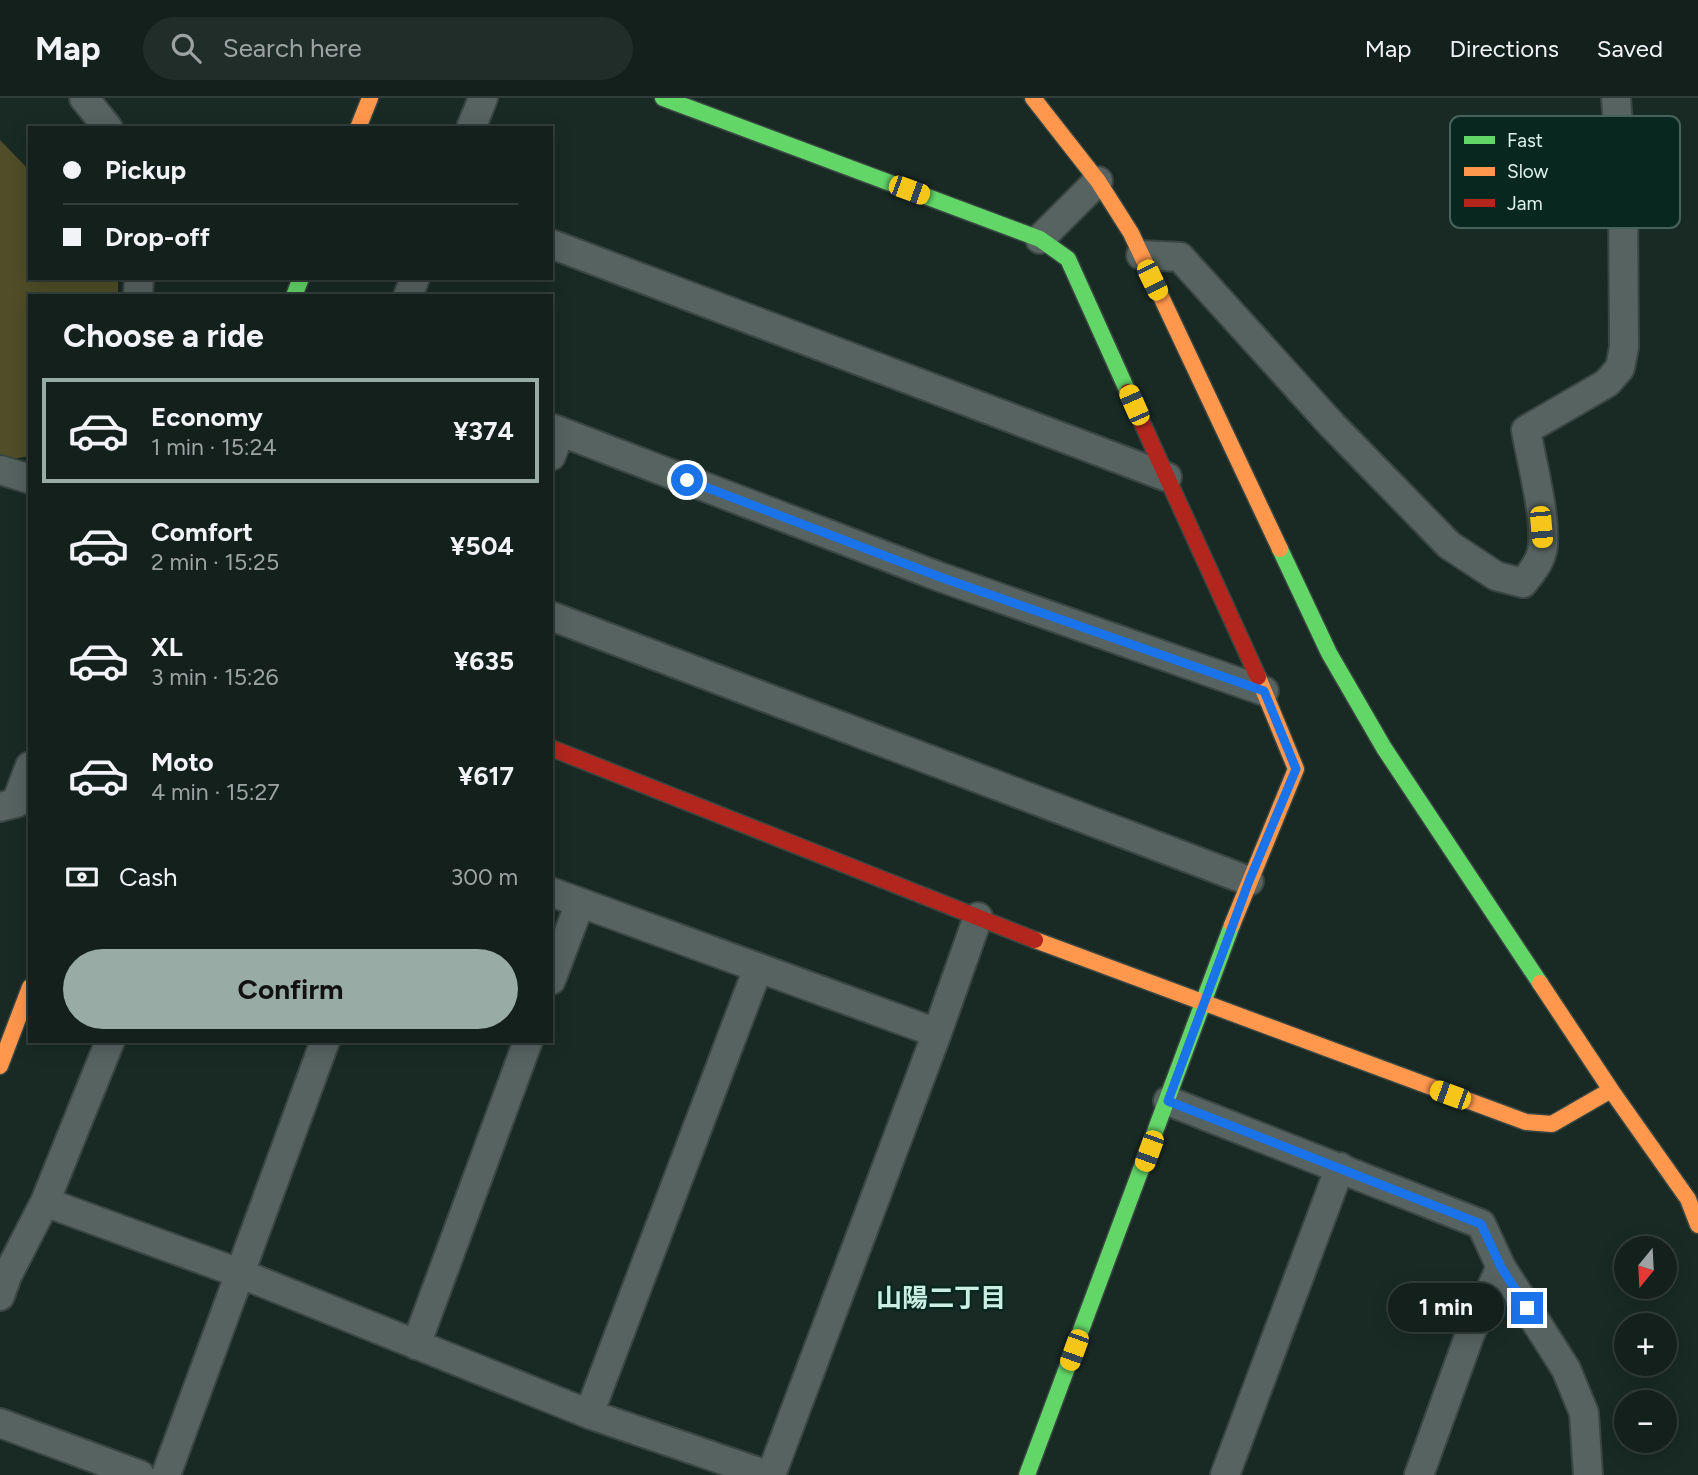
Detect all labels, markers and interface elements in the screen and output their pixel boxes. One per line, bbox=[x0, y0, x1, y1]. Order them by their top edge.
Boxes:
search box bbox=[143, 17, 633, 80]
text: Map bbox=[35, 29, 101, 68]
icon: search bbox=[167, 29, 205, 67]
text: Search here bbox=[223, 32, 362, 64]
text: Map bbox=[1365, 34, 1411, 63]
text: Directions bbox=[1449, 34, 1559, 63]
text: Saved bbox=[1597, 34, 1663, 63]
legend bbox=[1450, 116, 1680, 228]
text: Fast bbox=[1507, 129, 1543, 152]
text: Pickup bbox=[105, 154, 186, 186]
text: Slow bbox=[1507, 160, 1549, 183]
car bbox=[886, 173, 933, 207]
text: Jam bbox=[1507, 192, 1543, 215]
text: Drop-off bbox=[105, 221, 210, 253]
car bbox=[1134, 257, 1171, 303]
text: Choose a ride bbox=[63, 317, 264, 355]
car bbox=[1116, 382, 1153, 428]
icon: car bbox=[67, 399, 130, 462]
text: Economy bbox=[151, 401, 263, 433]
text: ¥374 bbox=[453, 415, 514, 447]
text: 1 min · 15:24 bbox=[151, 433, 277, 461]
route start bbox=[671, 464, 703, 496]
car bbox=[1529, 505, 1554, 549]
icon: car bbox=[67, 514, 130, 577]
text: Comfort bbox=[151, 516, 253, 548]
text: ¥504 bbox=[450, 530, 514, 562]
text: 2 min · 15:25 bbox=[151, 548, 279, 576]
icon: car bbox=[67, 629, 130, 692]
text: XL bbox=[151, 631, 183, 663]
text: ¥635 bbox=[454, 645, 514, 677]
text: 3 min · 15:26 bbox=[151, 663, 279, 691]
icon: car bbox=[67, 744, 130, 807]
text: Moto bbox=[151, 746, 214, 778]
text: ¥617 bbox=[458, 760, 514, 792]
text: 4 min · 15:27 bbox=[151, 778, 280, 806]
icon: cash bbox=[63, 858, 101, 896]
text: Cash bbox=[119, 861, 178, 893]
text: 300 m bbox=[451, 863, 518, 891]
button: Confirm bbox=[63, 949, 518, 1029]
car bbox=[1427, 1078, 1474, 1112]
car bbox=[1132, 1128, 1167, 1174]
north arrow bbox=[1614, 1236, 1676, 1298]
map controls bbox=[1614, 1236, 1677, 1453]
district label: 山陽二丁目 bbox=[876, 1282, 1006, 1314]
callout: 1 min bbox=[1387, 1284, 1502, 1332]
route end bbox=[1511, 1292, 1543, 1324]
text: 1 min bbox=[1419, 1293, 1473, 1321]
button: + bbox=[1614, 1313, 1677, 1376]
car bbox=[1057, 1327, 1092, 1373]
button: − bbox=[1614, 1390, 1677, 1453]

